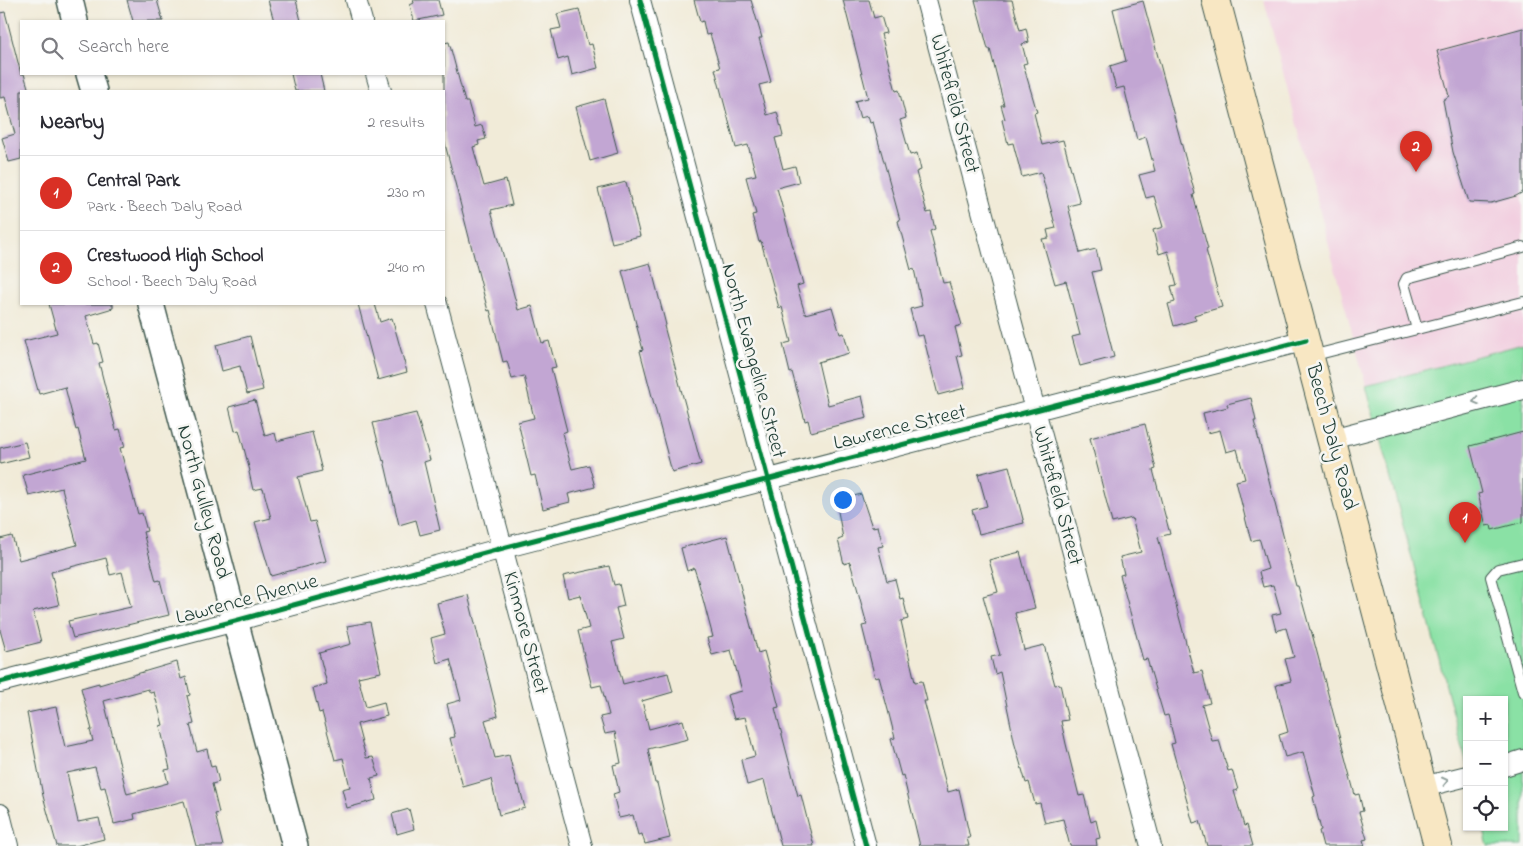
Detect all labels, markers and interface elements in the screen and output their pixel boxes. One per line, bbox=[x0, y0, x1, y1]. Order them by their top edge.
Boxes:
search box bbox=[20, 20, 445, 75]
street label: Whitefield Street bbox=[921, 31, 987, 177]
icon: search bbox=[38, 34, 66, 62]
text: Search here bbox=[78, 34, 169, 61]
text: Nearby bbox=[40, 108, 104, 138]
text: 2 results bbox=[367, 111, 425, 135]
pin: 2 bbox=[1400, 131, 1432, 172]
text: Central Park bbox=[87, 168, 180, 195]
text: 1 bbox=[53, 181, 59, 205]
text: 230 m bbox=[387, 181, 425, 205]
text: Park · Beech Daly Road bbox=[87, 195, 242, 219]
text: Crestwood High School bbox=[87, 243, 263, 270]
text: 2 bbox=[52, 256, 60, 280]
text: 240 m bbox=[387, 256, 425, 280]
street label: North Evangeline Street bbox=[711, 260, 793, 462]
text: School · Beech Daly Road bbox=[87, 270, 257, 294]
street label: Beech Daly Road bbox=[1295, 360, 1365, 514]
one-way arrow bbox=[1471, 395, 1480, 406]
street label: Lawrence Street bbox=[830, 397, 970, 459]
street label: North Gulley Road bbox=[166, 422, 238, 583]
street label: Whitefield Street bbox=[1024, 423, 1090, 569]
your location bbox=[830, 487, 856, 513]
pin: 1 bbox=[1449, 502, 1481, 543]
street label: Lawrence Avenue bbox=[173, 566, 322, 633]
street label: Kinmore Street bbox=[494, 568, 556, 698]
map controls bbox=[1463, 696, 1508, 831]
button: + bbox=[1463, 696, 1508, 741]
button: − bbox=[1463, 741, 1508, 786]
one-way arrow bbox=[1440, 776, 1449, 787]
button: locate bbox=[1463, 786, 1508, 831]

